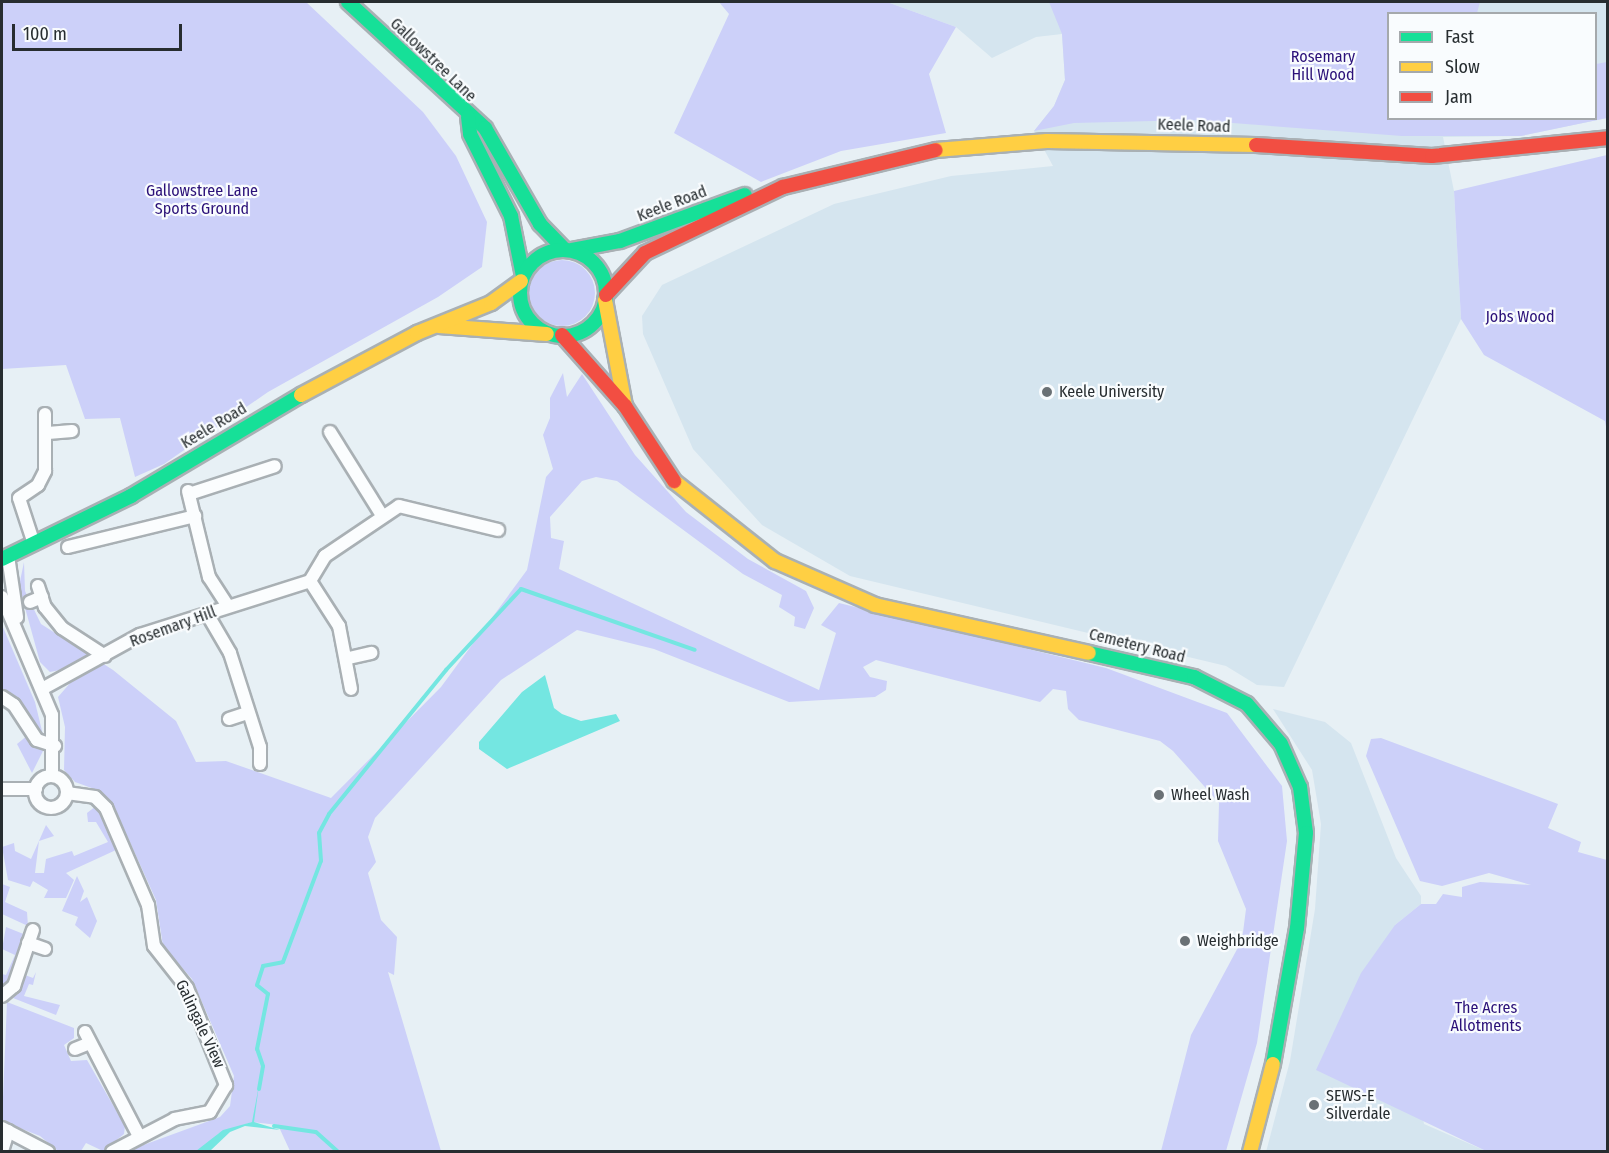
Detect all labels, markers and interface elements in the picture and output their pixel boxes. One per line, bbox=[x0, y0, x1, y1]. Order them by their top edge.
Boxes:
scale bar bbox=[15, 12, 184, 50]
legend bbox=[1387, 12, 1597, 120]
street label: Gallowstree Lane bbox=[386, 14, 480, 106]
text: 100 m bbox=[23, 23, 67, 45]
text: Fast bbox=[1445, 26, 1474, 48]
park label: Rosemary Hill Wood bbox=[1291, 47, 1355, 85]
text: Slow bbox=[1445, 56, 1480, 78]
text: Jam bbox=[1445, 86, 1473, 108]
street label: Keele Road bbox=[1157, 115, 1231, 137]
park label: Gallowstree Lane Sports Ground bbox=[146, 181, 258, 219]
street label: Keele Road bbox=[634, 182, 710, 226]
park label: Jobs Wood bbox=[1485, 307, 1555, 327]
place label: Keele University bbox=[1059, 382, 1164, 402]
marker: Keele University bbox=[1040, 385, 1054, 399]
street label: Keele Road bbox=[178, 399, 250, 453]
street label: Rosemary Hill bbox=[127, 603, 219, 651]
street label: Cemetery Road bbox=[1087, 625, 1187, 667]
place label: Wheel Wash bbox=[1171, 785, 1250, 805]
marker: Wheel Wash bbox=[1152, 788, 1166, 802]
place label: Weighbridge bbox=[1197, 931, 1279, 951]
marker: Weighbridge bbox=[1178, 934, 1192, 948]
street label: Galingale View bbox=[171, 977, 229, 1071]
park label: The Acres Allotments bbox=[1450, 998, 1522, 1036]
place label: SEWS-E Silverdale bbox=[1326, 1086, 1390, 1124]
marker: SEWS-E Silverdale bbox=[1307, 1098, 1321, 1112]

